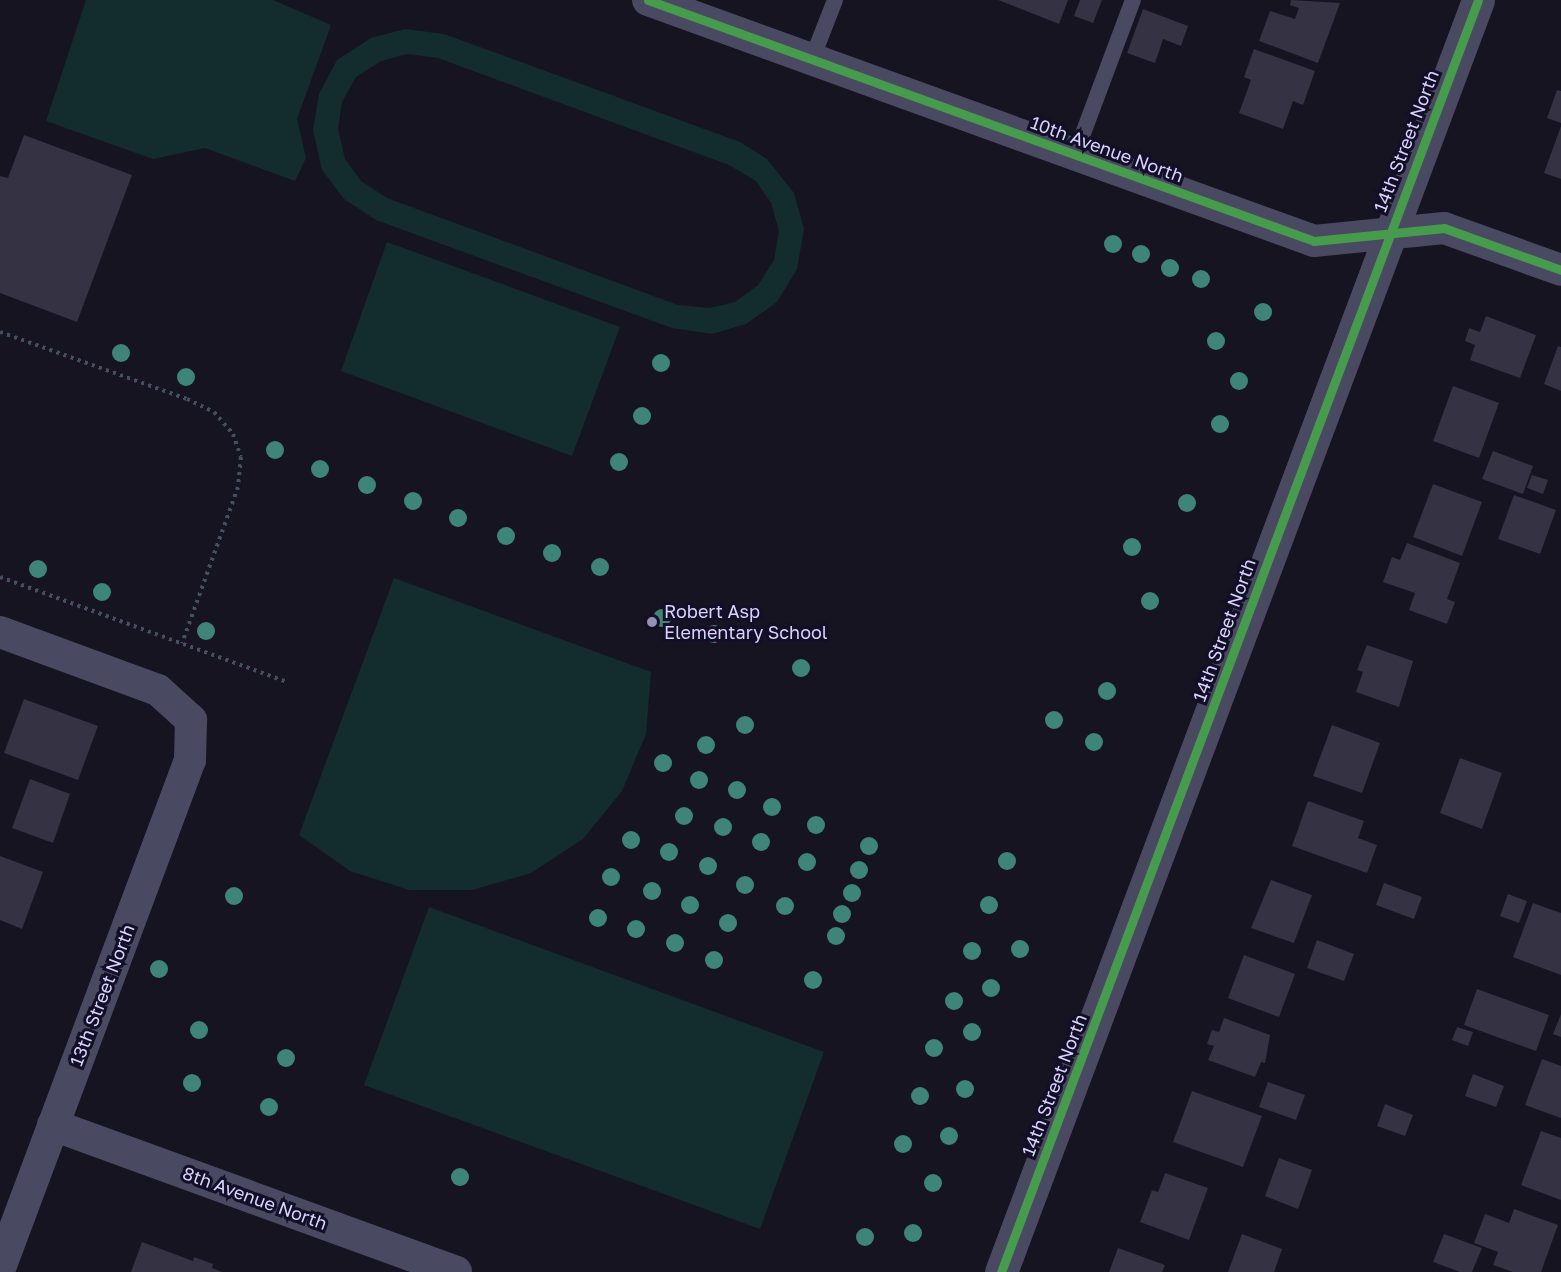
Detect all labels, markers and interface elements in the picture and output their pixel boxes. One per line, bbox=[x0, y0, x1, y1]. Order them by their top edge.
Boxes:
street label: 14th Street North bbox=[1369, 67, 1443, 215]
street label: 10th Avenue North bbox=[1028, 111, 1186, 187]
street label: 14th Street North bbox=[1188, 556, 1260, 704]
place label: Robert Asp Elementary School bbox=[664, 601, 828, 644]
marker: Robert Asp Elementary School bbox=[645, 615, 659, 629]
street label: 13th Street North bbox=[65, 921, 139, 1069]
street label: 14th Street North bbox=[1017, 1011, 1091, 1159]
street label: 8th Avenue North bbox=[180, 1162, 330, 1234]

